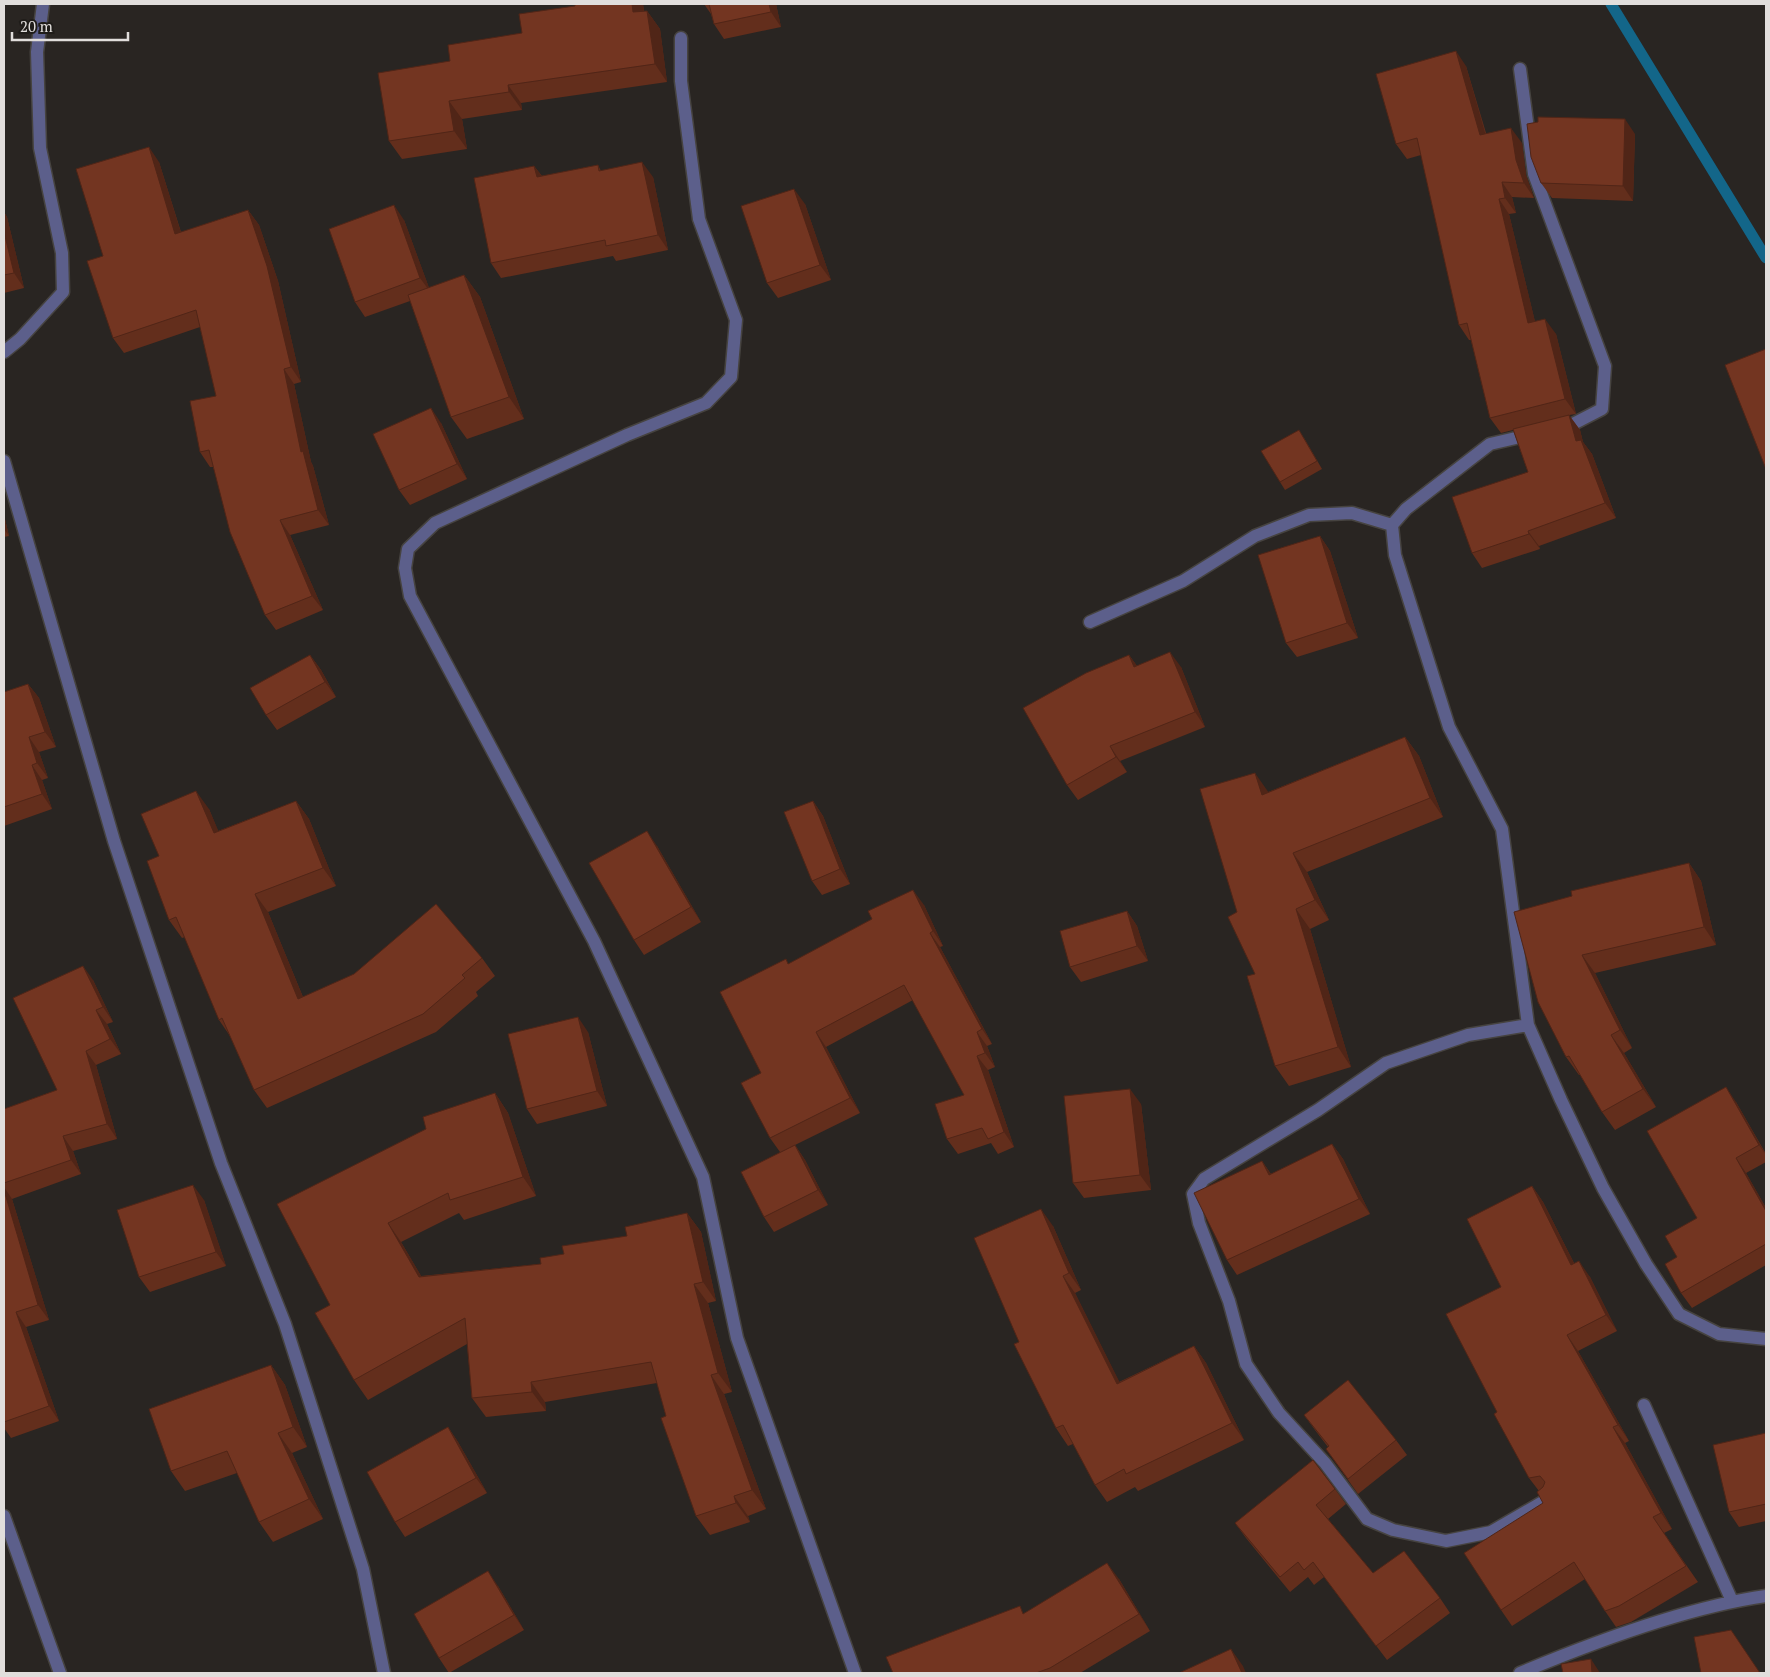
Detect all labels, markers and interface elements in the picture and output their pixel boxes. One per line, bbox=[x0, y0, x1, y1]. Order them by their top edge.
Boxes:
scale bar bbox=[12, 10, 129, 42]
text: 20 m bbox=[20, 16, 53, 36]

